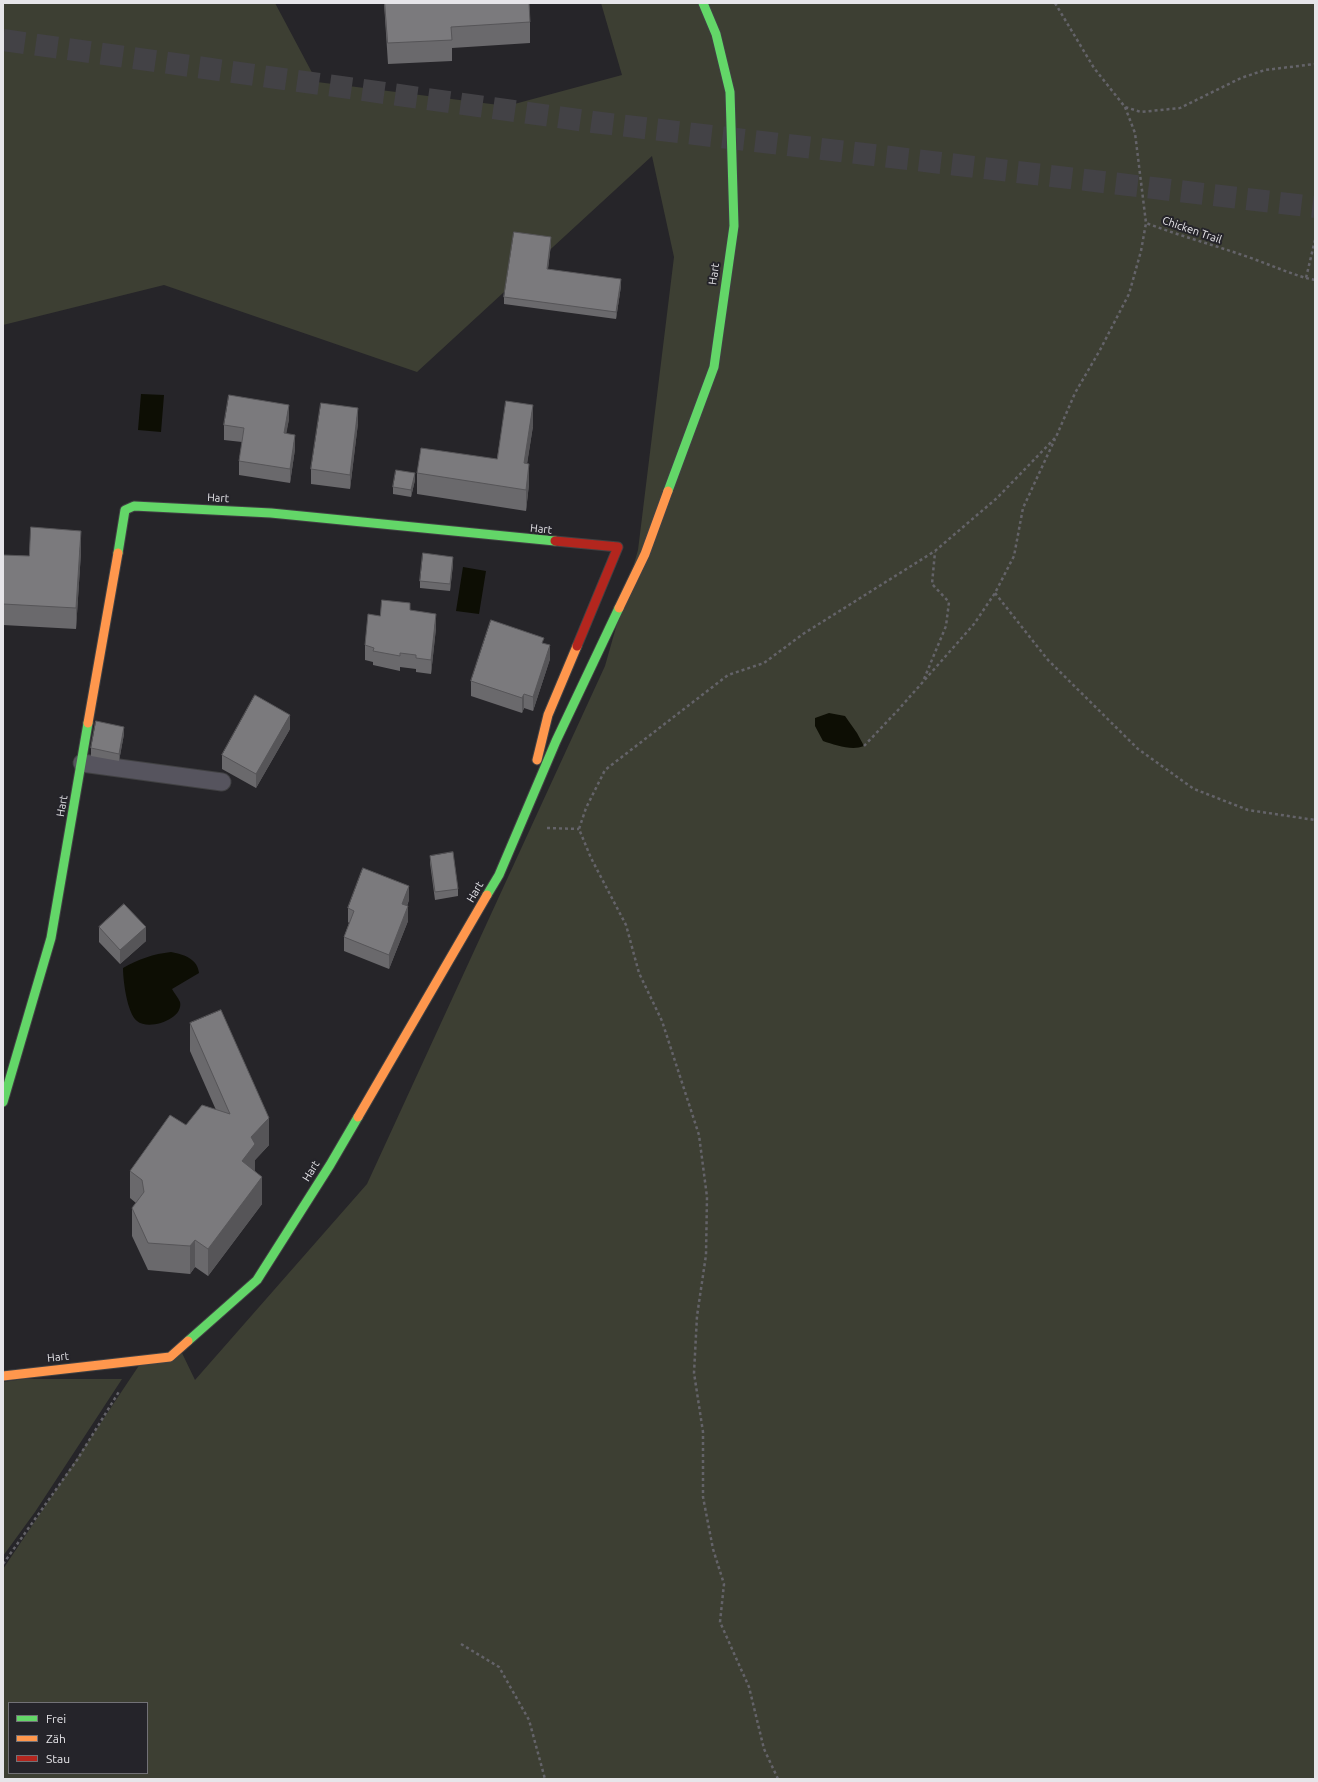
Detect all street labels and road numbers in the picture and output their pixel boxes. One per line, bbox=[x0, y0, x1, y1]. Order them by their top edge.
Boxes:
street label: Chicken Trail bbox=[1160, 214, 1224, 246]
street label: Hart bbox=[706, 262, 722, 286]
street label: Hart bbox=[207, 491, 229, 505]
street label: Hart bbox=[529, 521, 553, 537]
street label: Hart bbox=[54, 794, 70, 818]
street label: Hart bbox=[464, 879, 486, 905]
street label: Hart bbox=[300, 1158, 322, 1184]
street label: Hart bbox=[46, 1349, 70, 1365]

